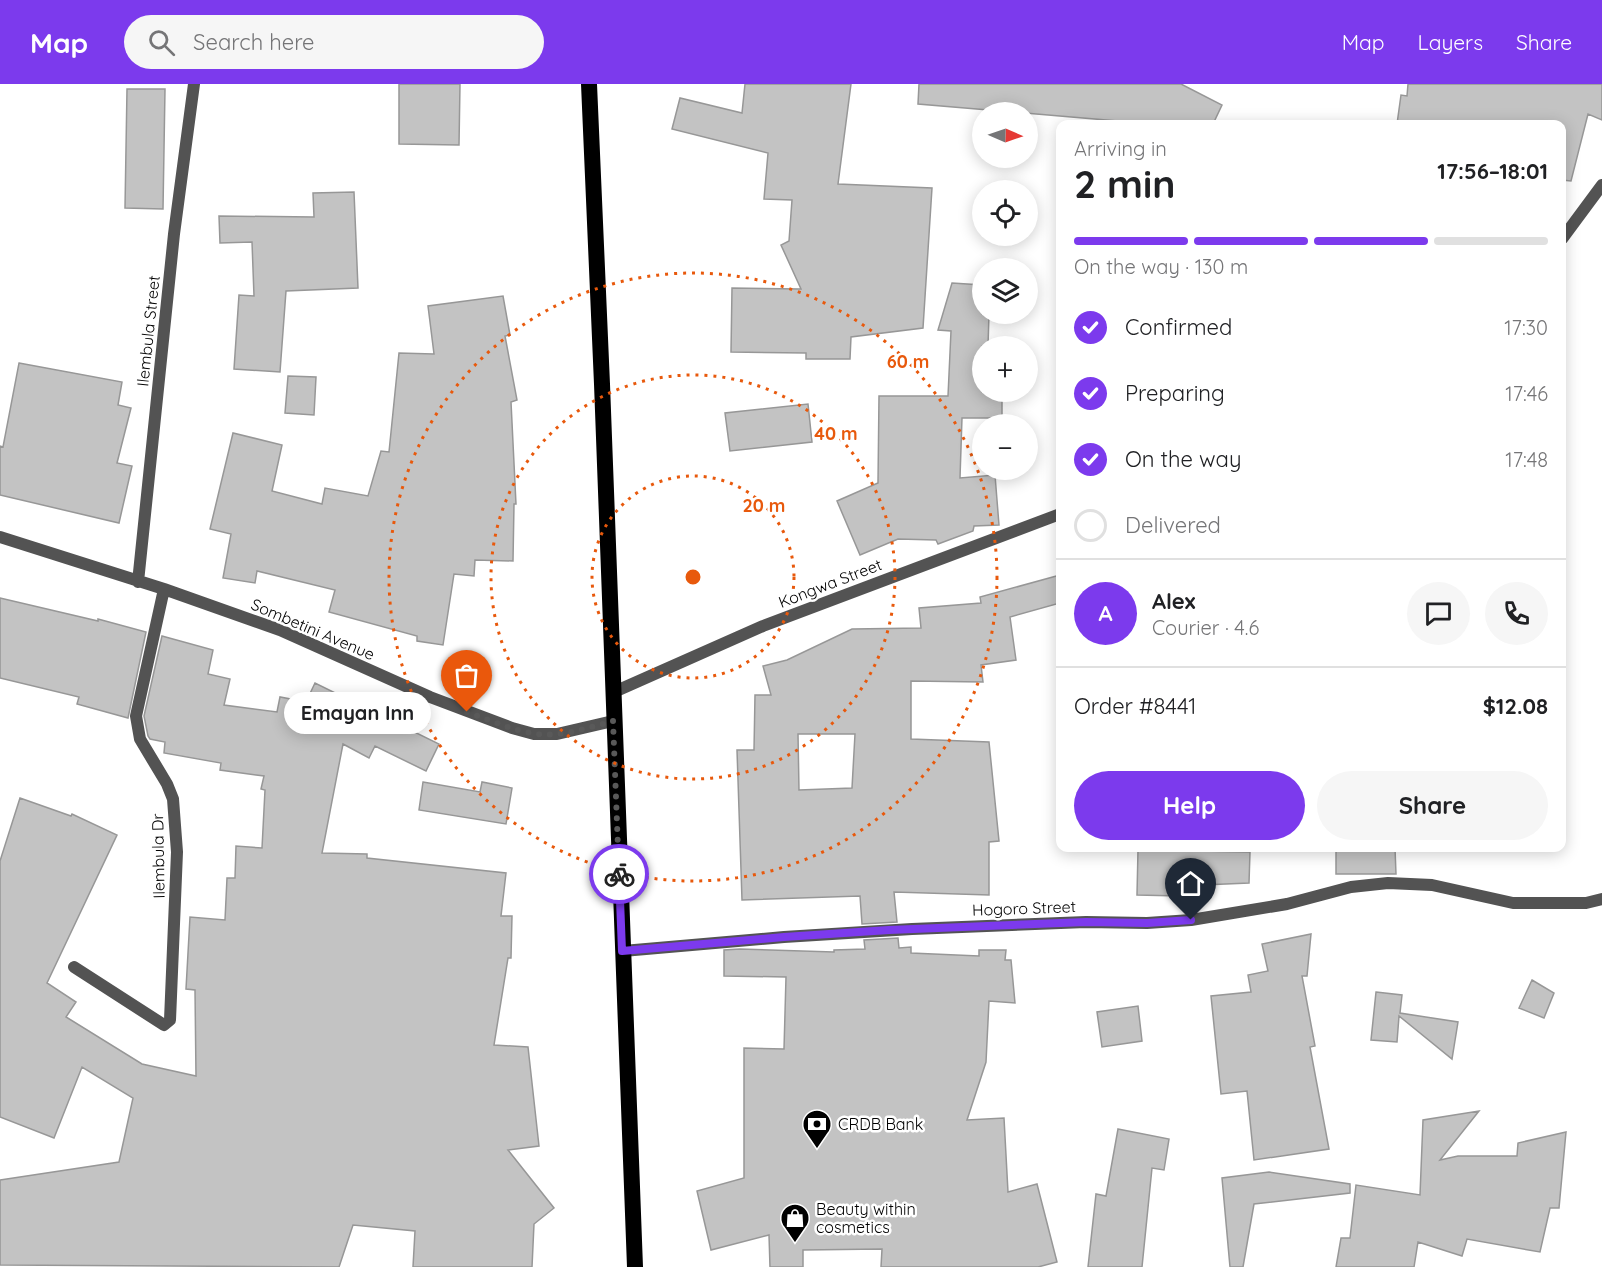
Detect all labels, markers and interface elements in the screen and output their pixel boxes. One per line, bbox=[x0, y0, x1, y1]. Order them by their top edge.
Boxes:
search box bbox=[124, 15, 544, 69]
text: Map bbox=[30, 25, 88, 60]
icon: search bbox=[145, 26, 178, 59]
text: Search here bbox=[193, 28, 315, 56]
text: Map bbox=[1342, 29, 1385, 55]
text: Layers bbox=[1418, 29, 1483, 55]
text: Share bbox=[1516, 29, 1572, 55]
north arrow bbox=[972, 102, 1038, 168]
map controls bbox=[972, 102, 1038, 480]
text: Arriving in bbox=[1074, 136, 1167, 161]
text: 17:56–18:01 bbox=[1437, 157, 1548, 185]
text: 2 min bbox=[1074, 159, 1176, 208]
button: locate bbox=[972, 180, 1038, 246]
text: On the way · 130 m bbox=[1074, 254, 1248, 279]
button: layers bbox=[972, 258, 1038, 324]
street label: Ilembula Street bbox=[132, 275, 164, 387]
icon: check bbox=[1074, 311, 1107, 344]
text: Confirmed bbox=[1125, 313, 1232, 341]
text: 17:30 bbox=[1504, 315, 1548, 340]
button: + bbox=[972, 336, 1038, 402]
text: 60 m bbox=[887, 350, 929, 373]
icon: check bbox=[1074, 377, 1107, 410]
text: Preparing bbox=[1125, 379, 1225, 407]
text: 17:46 bbox=[1505, 381, 1548, 406]
button: − bbox=[972, 414, 1038, 480]
text: 40 m bbox=[814, 422, 858, 445]
icon: check bbox=[1074, 443, 1107, 476]
text: On the way bbox=[1125, 445, 1241, 473]
text: 17:48 bbox=[1505, 447, 1548, 472]
text: 20 m bbox=[743, 494, 785, 517]
text: Delivered bbox=[1125, 511, 1221, 539]
street label: Kongwa Street bbox=[775, 554, 885, 612]
centre of rings bbox=[683, 567, 703, 587]
button: chat bbox=[1407, 582, 1470, 645]
button: phone bbox=[1485, 582, 1548, 645]
text: Alex bbox=[1152, 587, 1195, 615]
street label: Sombetini Avenue bbox=[248, 594, 378, 664]
text: A bbox=[1098, 599, 1113, 627]
text: Courier · 4.6 bbox=[1152, 615, 1259, 640]
pin bbox=[441, 650, 492, 712]
icon: bag bbox=[450, 659, 483, 692]
callout: Emayan Inn bbox=[284, 691, 431, 733]
text: Order #8441 bbox=[1074, 692, 1197, 720]
text: $12.08 bbox=[1483, 692, 1548, 720]
text: Emayan Inn bbox=[301, 700, 414, 725]
button: Help bbox=[1074, 771, 1305, 840]
button: Share bbox=[1317, 771, 1548, 840]
street label: Ilembula Dr bbox=[147, 813, 169, 899]
courier bbox=[589, 844, 649, 904]
icon: bike bbox=[603, 858, 636, 891]
pin bbox=[1165, 858, 1216, 920]
icon: home bbox=[1174, 867, 1207, 900]
street label: Hogoro Street bbox=[972, 896, 1076, 920]
bank icon: CRDB Bank bbox=[801, 1108, 833, 1150]
place label: CRDB Bank bbox=[838, 1114, 923, 1134]
place label: Beauty within cosmetics bbox=[816, 1199, 916, 1237]
shop icon: Beauty within cosmetics bbox=[779, 1202, 811, 1244]

